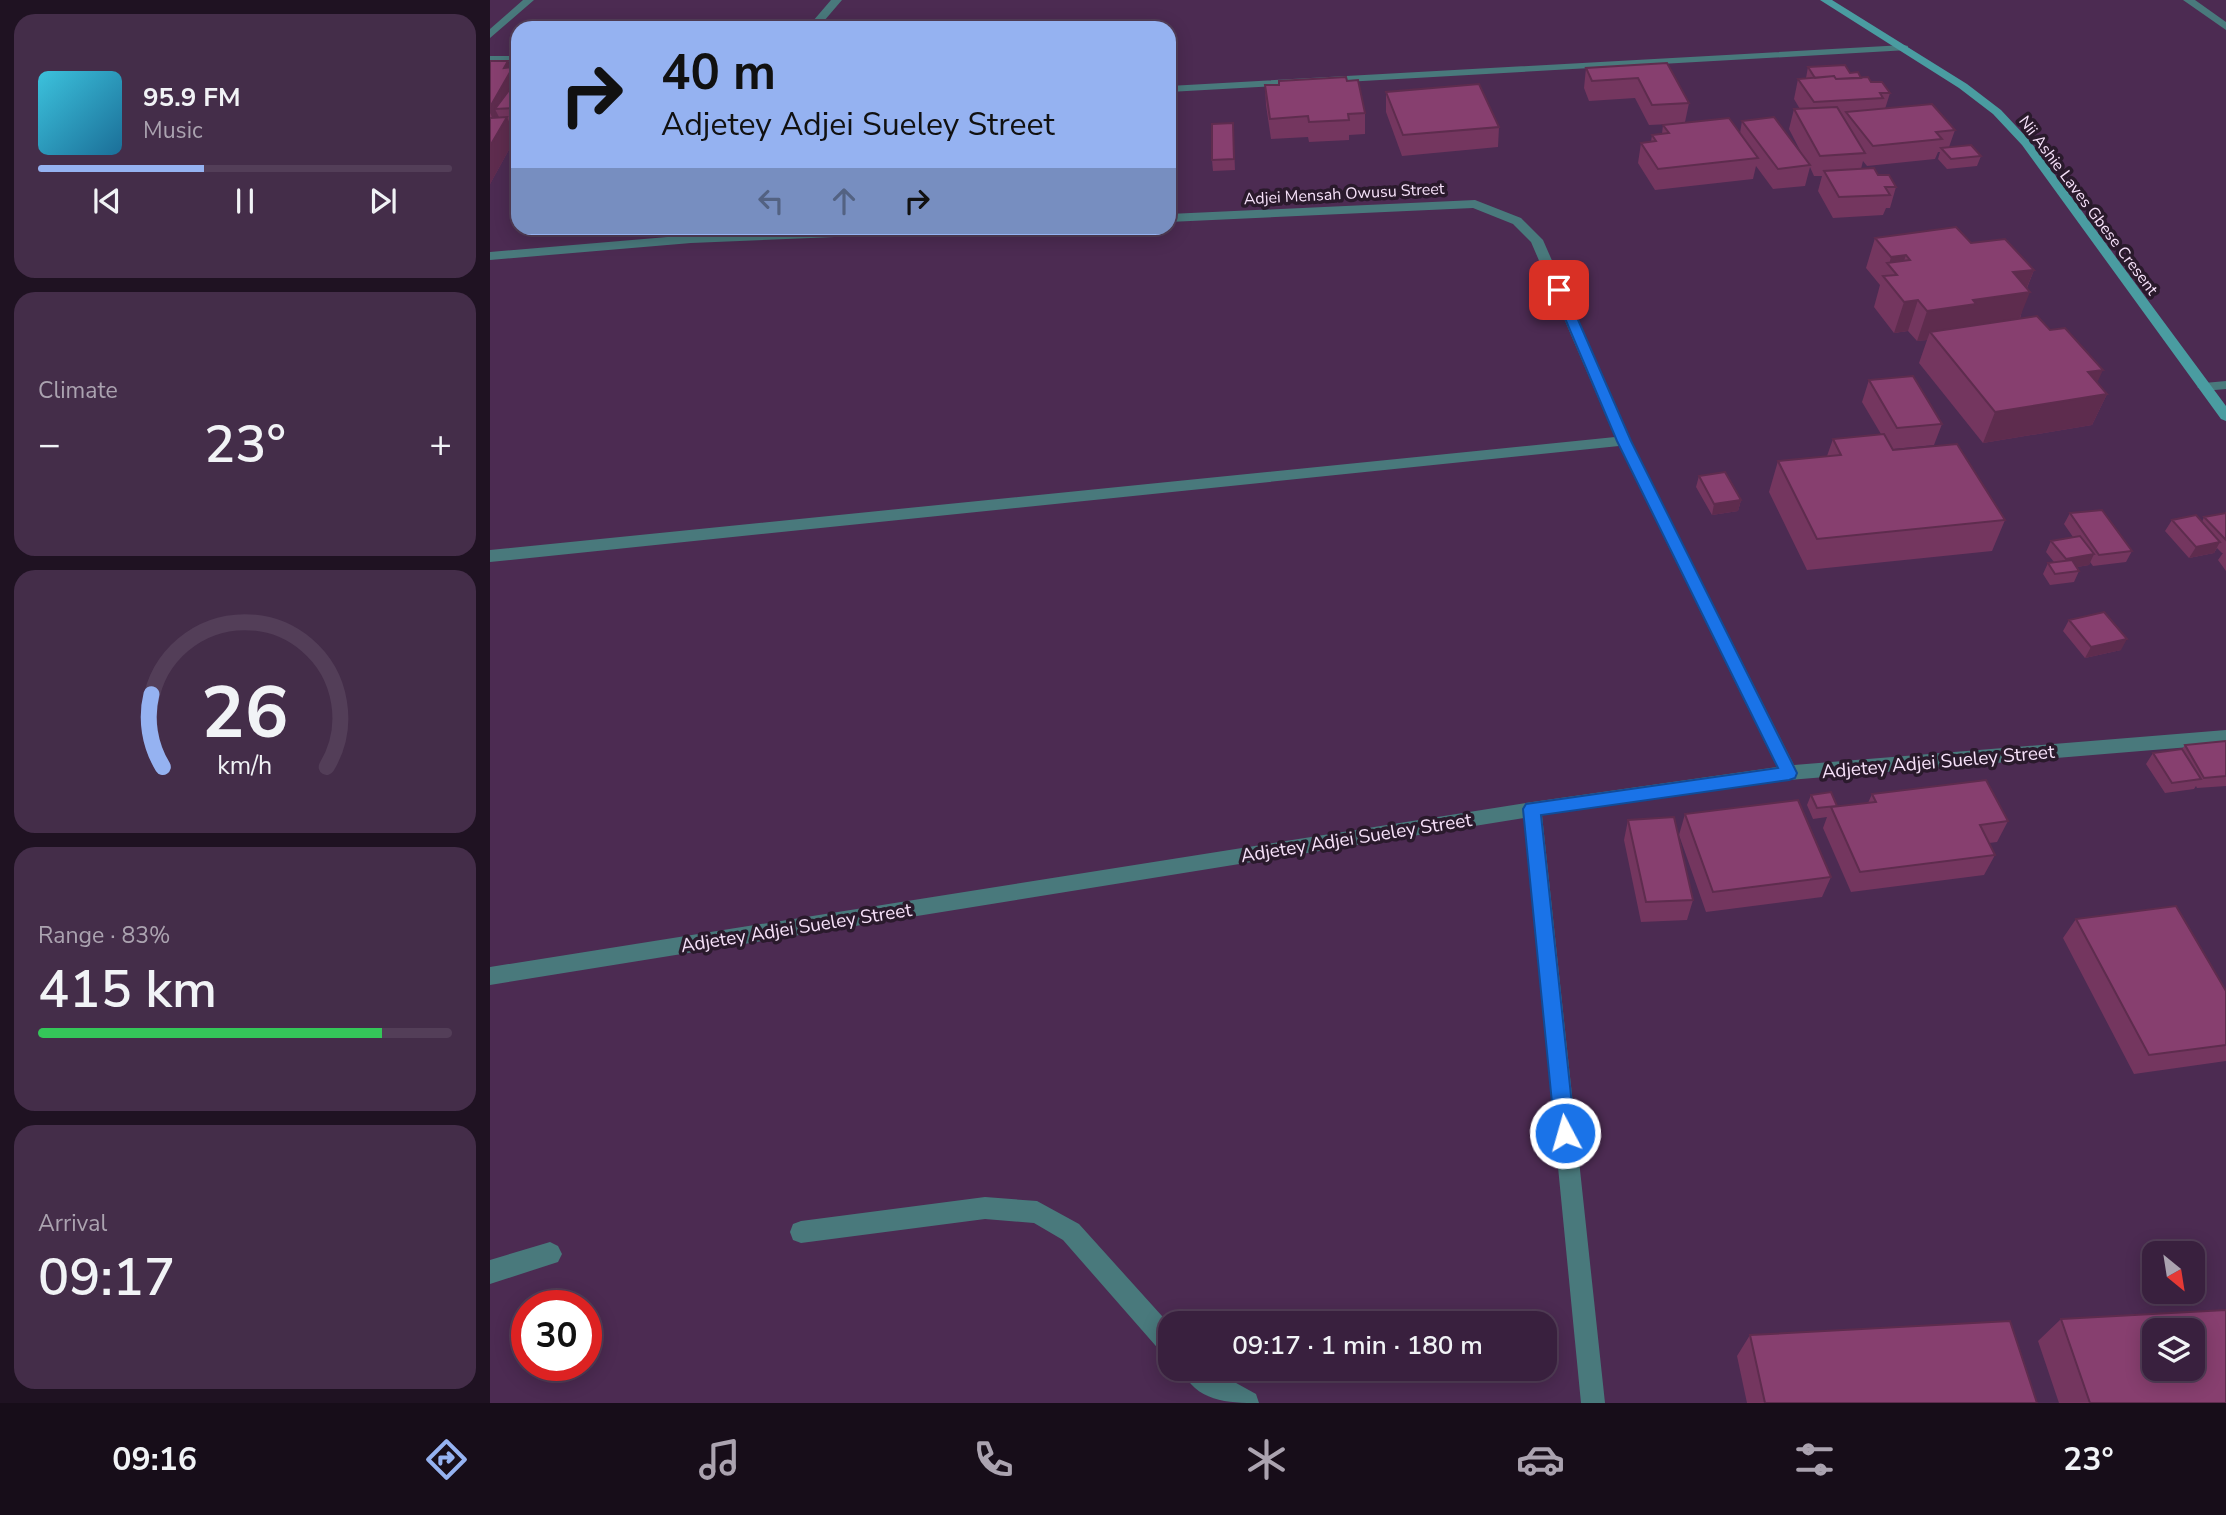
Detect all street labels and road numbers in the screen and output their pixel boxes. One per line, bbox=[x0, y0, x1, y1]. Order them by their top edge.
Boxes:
street label: Nii Ashie Laves Gbese Cresent bbox=[2013, 111, 2163, 300]
street label: Adjei Mensah Owusu Street bbox=[1243, 178, 1445, 210]
street label: Adjetey Adjei Sueley Street bbox=[1821, 739, 2056, 785]
street label: Adjetey Adjei Sueley Street bbox=[1239, 807, 1474, 869]
street label: Adjetey Adjei Sueley Street bbox=[679, 897, 914, 959]

